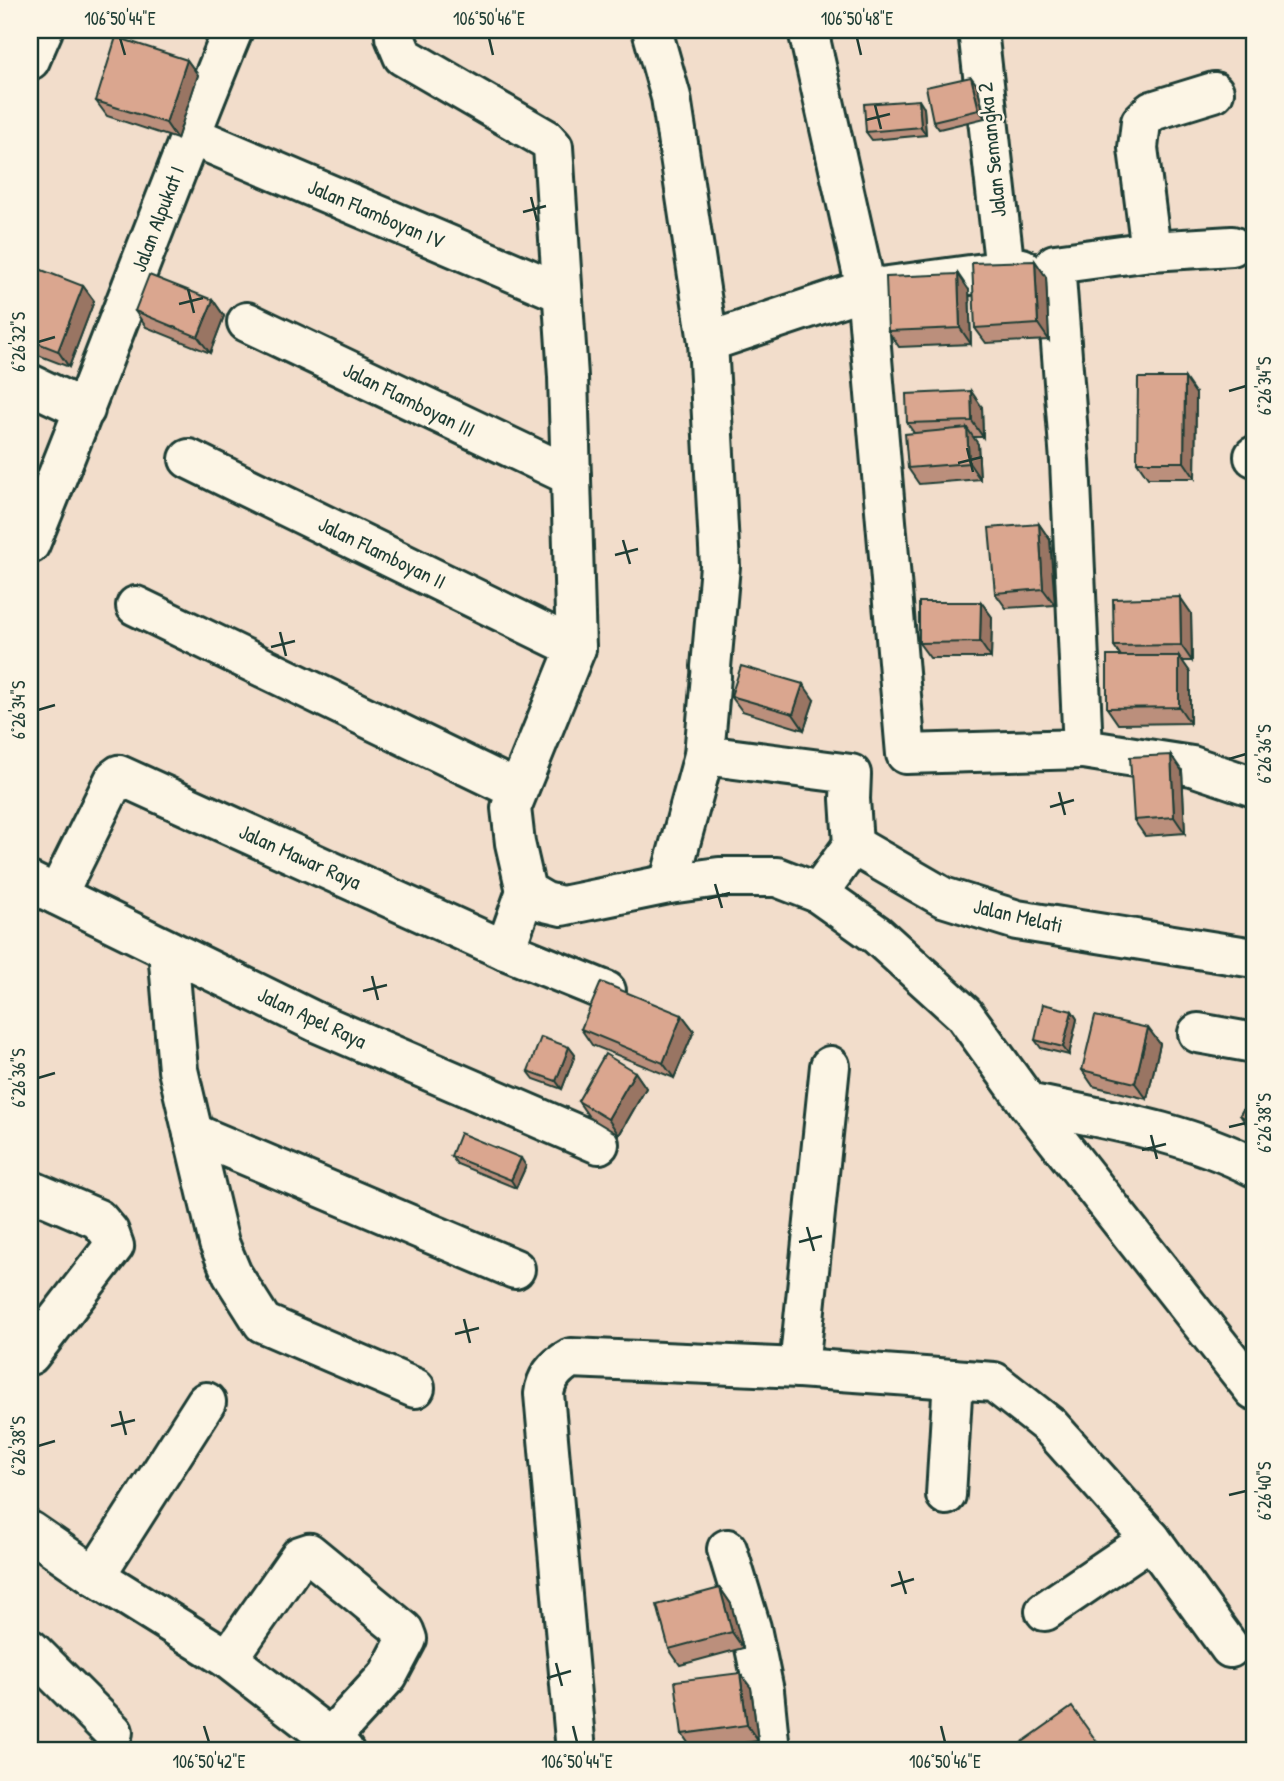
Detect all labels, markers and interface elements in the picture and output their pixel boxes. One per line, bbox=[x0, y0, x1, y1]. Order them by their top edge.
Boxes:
text: 106°50'44"E bbox=[84, 6, 156, 31]
text: 106°50'46"E bbox=[453, 6, 525, 31]
text: 106°50'48"E bbox=[821, 6, 893, 31]
street label: Jalan Semangka 2 bbox=[970, 81, 1013, 219]
street label: Jalan Alpukat I bbox=[124, 162, 191, 276]
street label: Jalan Flamboyan IV bbox=[304, 172, 449, 255]
text: 6°26'32"S bbox=[6, 312, 31, 372]
street label: Jalan Flamboyan III bbox=[338, 355, 480, 444]
text: 6°26'34"S bbox=[1252, 357, 1277, 415]
street label: Jalan Flamboyan II bbox=[314, 509, 451, 596]
text: 6°26'34"S bbox=[6, 681, 31, 739]
text: 6°26'36"S bbox=[1252, 725, 1277, 783]
street label: Jalan Mawar Raya bbox=[235, 817, 366, 896]
street label: Jalan Melati bbox=[971, 891, 1066, 940]
street label: Jalan Apel Raya bbox=[253, 980, 371, 1055]
text: 6°26'36"S bbox=[6, 1049, 31, 1107]
text: 6°26'38"S bbox=[1252, 1093, 1277, 1153]
text: 6°26'38"S bbox=[6, 1416, 31, 1476]
text: 6°26'40"S bbox=[1252, 1462, 1277, 1520]
text: 106°50'42"E bbox=[172, 1749, 246, 1774]
text: 106°50'44"E bbox=[541, 1749, 613, 1774]
text: 106°50'46"E bbox=[909, 1749, 981, 1774]

